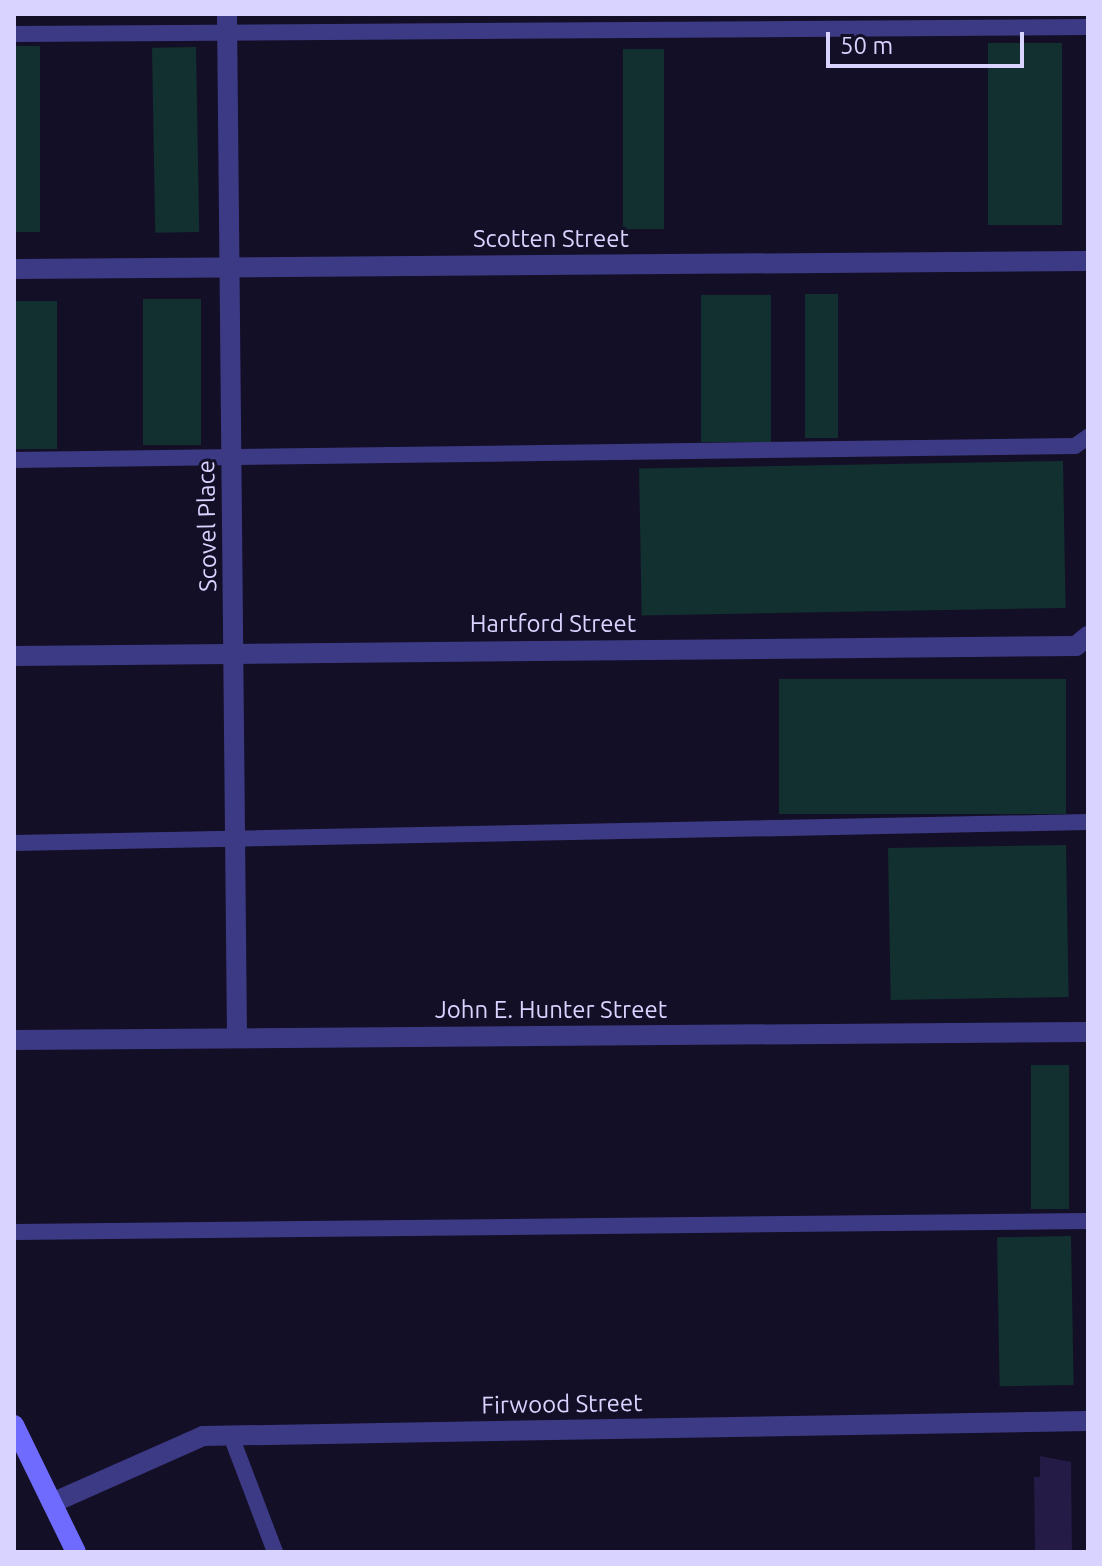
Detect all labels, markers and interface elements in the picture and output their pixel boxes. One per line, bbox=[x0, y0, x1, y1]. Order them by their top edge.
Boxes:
scale bar bbox=[830, 16, 1028, 66]
text: 50 m bbox=[840, 32, 893, 59]
street label: Scotten Street bbox=[473, 225, 629, 253]
street label: Scovel Place bbox=[191, 460, 223, 592]
street label: Hartford Street bbox=[470, 610, 636, 638]
street label: John E. Hunter Street bbox=[435, 996, 667, 1024]
street label: Firwood Street bbox=[481, 1388, 643, 1420]

